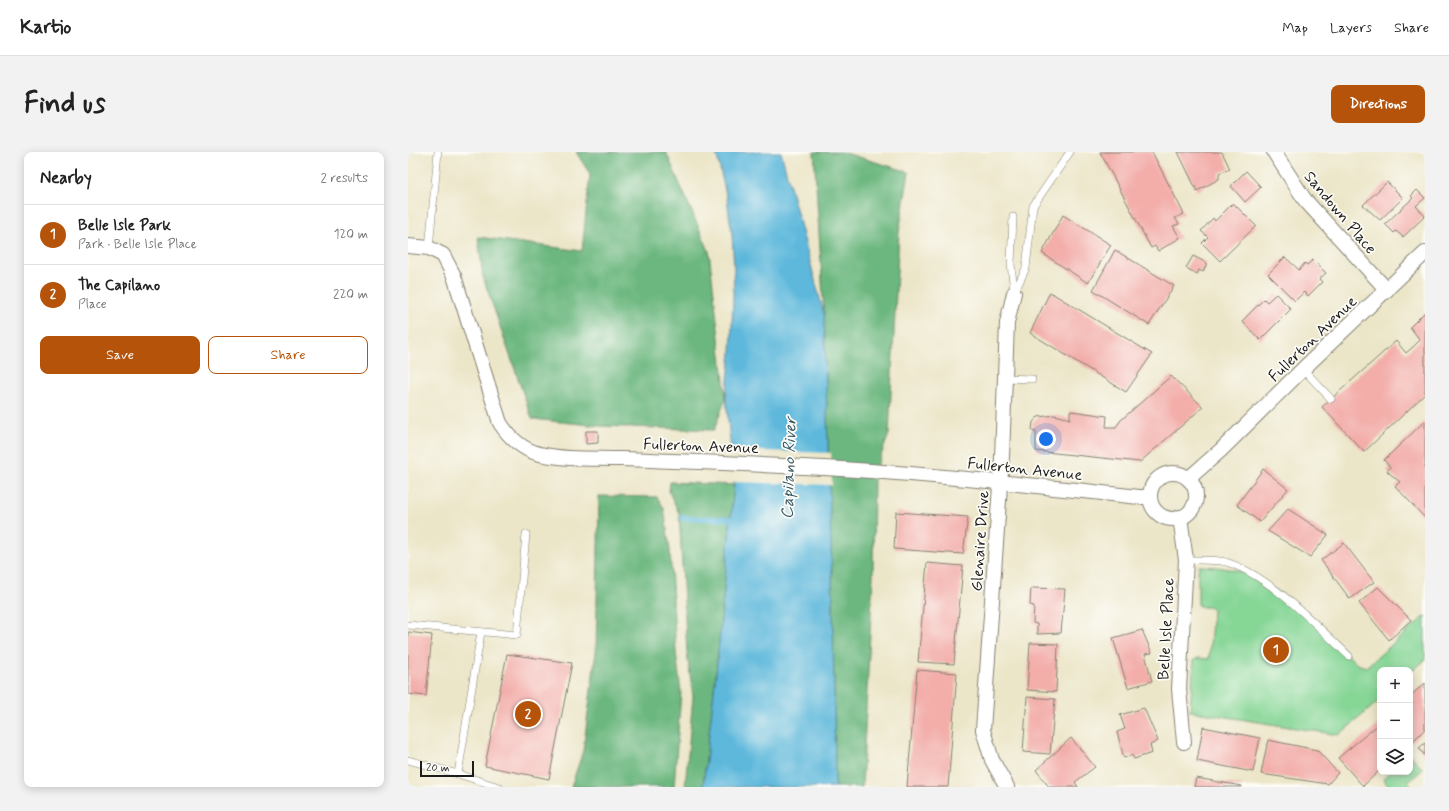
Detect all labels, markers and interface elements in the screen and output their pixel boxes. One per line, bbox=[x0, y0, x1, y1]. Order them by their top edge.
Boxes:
text: Kartio bbox=[20, 15, 71, 40]
text: Map bbox=[1282, 19, 1308, 37]
text: Layers bbox=[1330, 19, 1372, 37]
text: Share bbox=[1394, 19, 1429, 37]
button: Directions bbox=[1331, 85, 1425, 123]
text: Find us bbox=[24, 86, 105, 123]
text: Nearby bbox=[40, 167, 92, 189]
street label: Sandown Place bbox=[1299, 167, 1381, 259]
text: 2 results bbox=[321, 170, 368, 187]
text: Belle Isle Park bbox=[78, 216, 171, 236]
text: 1 bbox=[50, 226, 56, 243]
text: 120 m bbox=[334, 226, 368, 243]
text: Park · Belle Isle Place bbox=[78, 236, 197, 253]
text: The Capilano bbox=[78, 276, 160, 296]
text: 2 bbox=[50, 286, 56, 303]
text: 220 m bbox=[333, 286, 368, 303]
street label: Fullerton Avenue bbox=[1264, 291, 1362, 387]
text: Place bbox=[78, 296, 107, 313]
button: Save bbox=[40, 336, 200, 374]
button: Share bbox=[208, 336, 368, 374]
water label: Capilano River bbox=[776, 415, 802, 519]
your location bbox=[1036, 429, 1056, 449]
street label: Fullerton Avenue bbox=[643, 434, 759, 459]
street label: Fullerton Avenue bbox=[966, 453, 1084, 486]
street label: Glenaire Drive bbox=[967, 490, 995, 592]
street label: Belle Isle Place bbox=[1153, 577, 1180, 681]
pin: 1 bbox=[1263, 635, 1289, 665]
map controls bbox=[1377, 667, 1413, 775]
button: + bbox=[1377, 667, 1413, 703]
pin: 2 bbox=[515, 699, 541, 729]
button: − bbox=[1377, 703, 1413, 739]
button: layers bbox=[1377, 739, 1413, 775]
scale bar bbox=[420, 759, 474, 778]
text: 20 m bbox=[426, 761, 449, 775]

